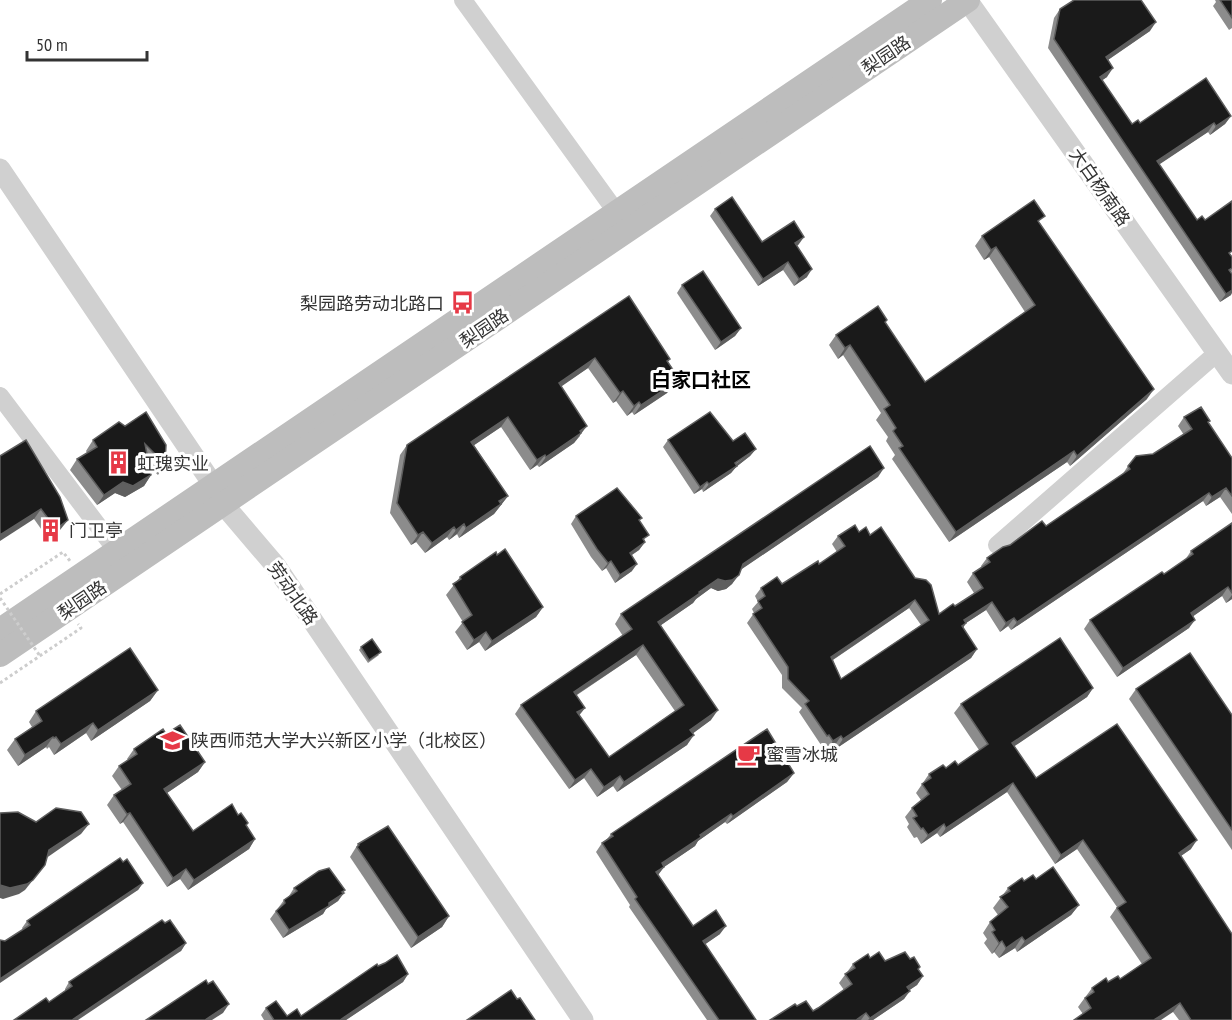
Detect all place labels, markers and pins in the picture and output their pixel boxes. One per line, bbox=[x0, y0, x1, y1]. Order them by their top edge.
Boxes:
bus stop icon: 梨园路劳动北路口 bbox=[449, 290, 475, 316]
place label: 梨园路劳动北路口 bbox=[300, 292, 444, 315]
building icon: 虹瑰实业 bbox=[106, 450, 132, 476]
place label: 虹瑰实业 bbox=[137, 452, 209, 475]
building icon: 门卫亭 bbox=[38, 517, 64, 543]
place label: 门卫亭 bbox=[69, 519, 123, 542]
school or university icon: 陕西师范大学大兴新区小学（北校区） bbox=[160, 727, 186, 753]
place label: 陕西师范大学大兴新区小学（北校区） bbox=[191, 729, 497, 752]
cafe icon: 蜜雪冰城 bbox=[735, 741, 761, 767]
place label: 蜜雪冰城 bbox=[766, 743, 838, 766]

